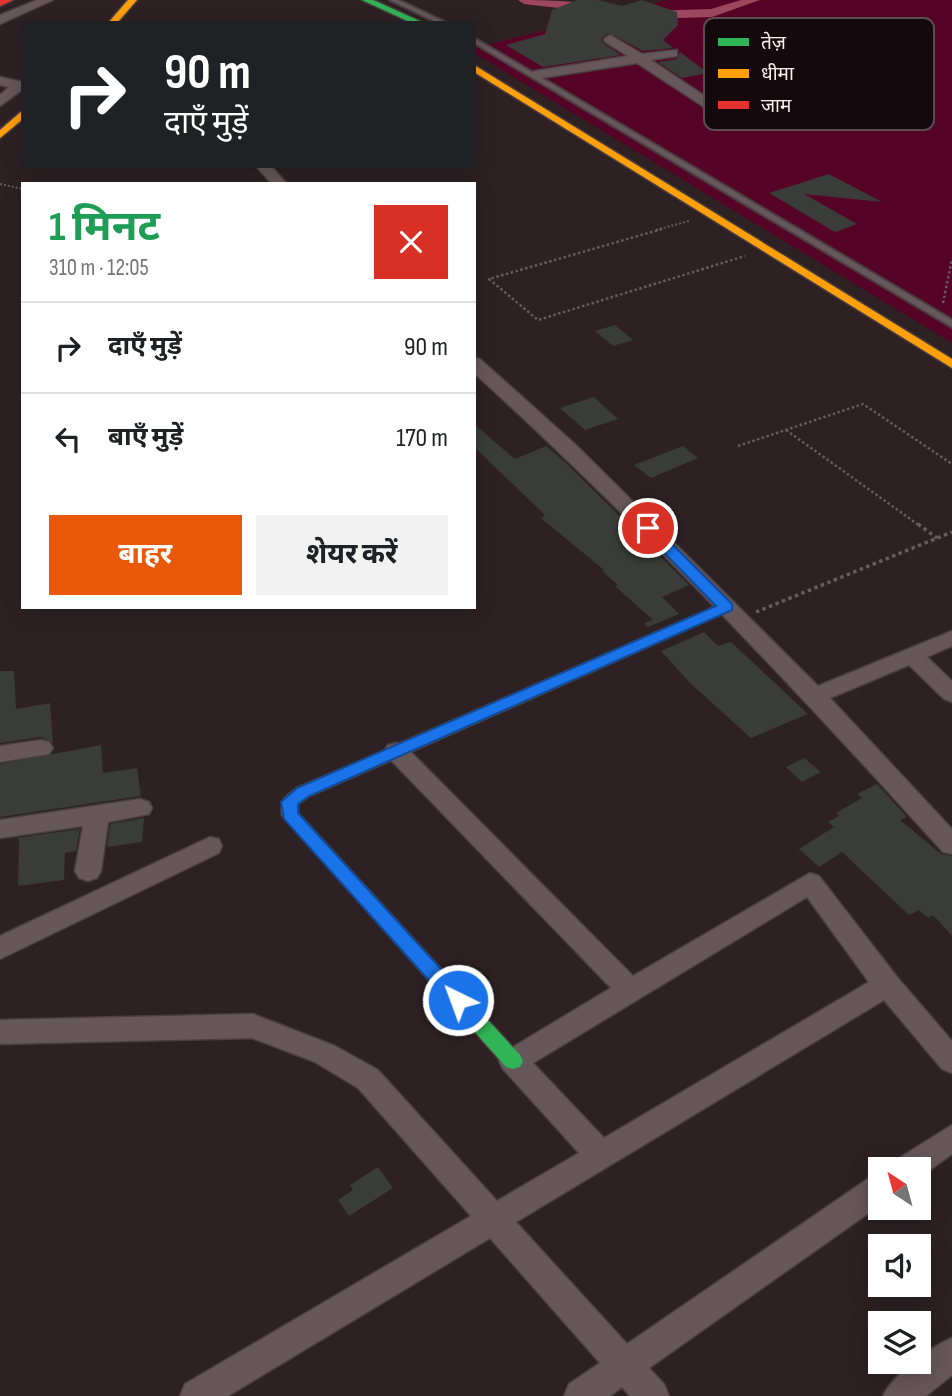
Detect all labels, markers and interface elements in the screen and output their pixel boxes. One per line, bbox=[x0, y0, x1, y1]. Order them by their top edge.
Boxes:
legend bbox=[704, 18, 934, 130]
text: तेज़ bbox=[761, 31, 787, 55]
text: 90 m bbox=[164, 44, 251, 103]
icon: right bbox=[49, 49, 140, 140]
text: धीमा bbox=[761, 63, 795, 86]
text: जाम bbox=[761, 95, 792, 118]
text: दाएँ मुड़ें bbox=[164, 104, 248, 143]
text: 1 मिनट bbox=[49, 202, 160, 253]
button: close bbox=[374, 205, 448, 279]
text: 310 m · 12:05 bbox=[49, 254, 149, 282]
icon: right bbox=[49, 329, 87, 367]
text: दाएँ मुड़ें bbox=[108, 331, 182, 362]
text: 90 m bbox=[404, 332, 448, 363]
icon: left bbox=[49, 420, 87, 458]
text: बाएँ मुड़ें bbox=[108, 422, 183, 453]
text: 170 m bbox=[396, 423, 448, 454]
pin bbox=[618, 498, 678, 558]
icon: arrive bbox=[629, 509, 667, 547]
button: बाहर bbox=[49, 515, 242, 595]
button: शेयर करें bbox=[256, 515, 448, 595]
position arrow bbox=[421, 963, 495, 1037]
north arrow bbox=[868, 1157, 931, 1220]
map controls bbox=[868, 1157, 931, 1374]
button: sound bbox=[868, 1234, 931, 1297]
button: layers bbox=[868, 1311, 931, 1374]

